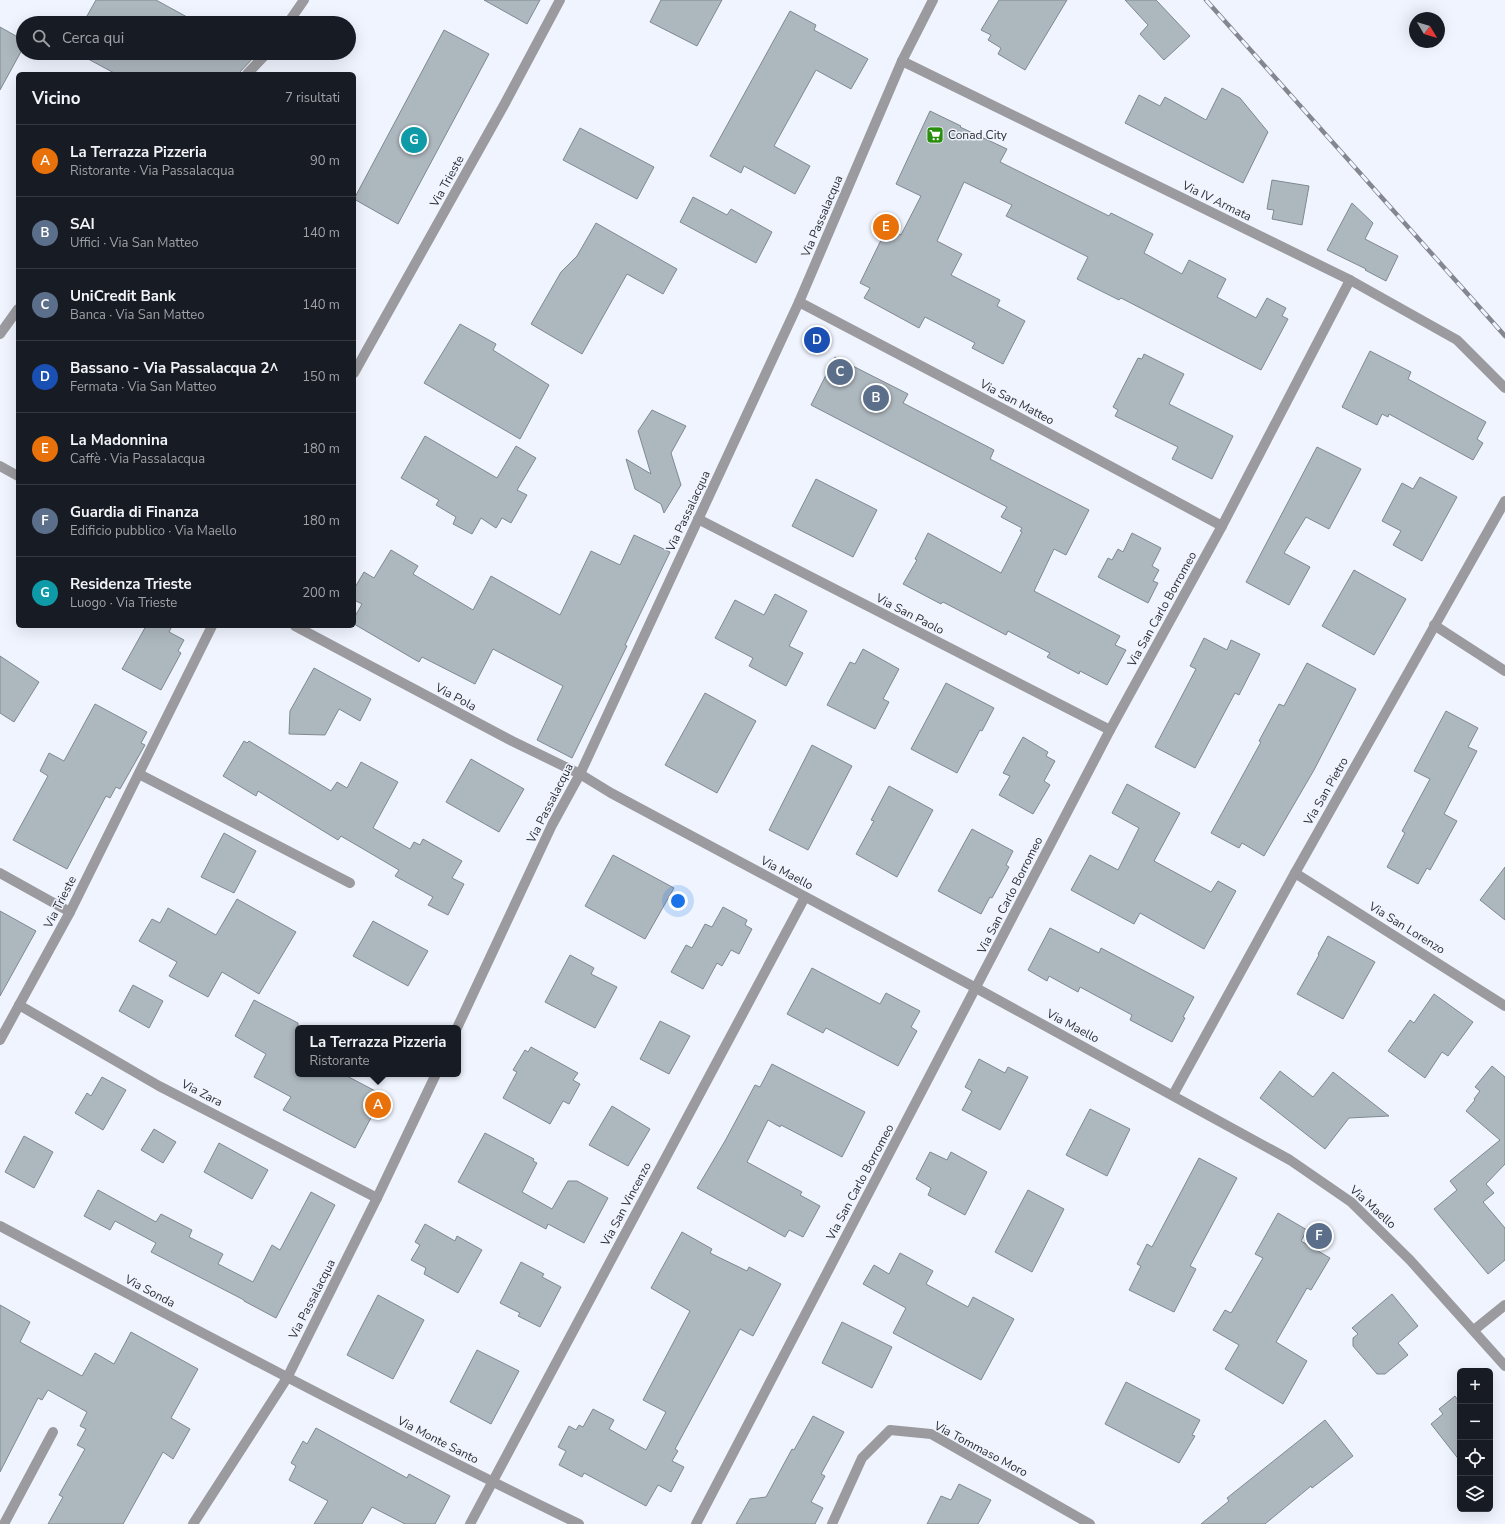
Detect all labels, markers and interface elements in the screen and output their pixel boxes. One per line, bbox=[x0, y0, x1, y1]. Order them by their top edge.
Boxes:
north arrow bbox=[1409, 12, 1445, 48]
search box bbox=[16, 16, 356, 60]
icon: search bbox=[30, 27, 52, 49]
text: Cerca qui bbox=[62, 28, 124, 48]
text: Vicino bbox=[32, 87, 81, 110]
text: 7 risultati bbox=[285, 89, 340, 107]
pin: G bbox=[401, 125, 427, 155]
supermarket icon: Conad City bbox=[925, 125, 945, 145]
place label: Conad City bbox=[948, 127, 1008, 143]
text: La Terrazza Pizzeria bbox=[70, 142, 207, 162]
text: A bbox=[40, 152, 50, 170]
text: 90 m bbox=[310, 152, 340, 170]
street label: Via Trieste bbox=[426, 152, 468, 210]
text: Ristorante · Via Passalacqua bbox=[70, 162, 234, 180]
street label: Via Passalacqua bbox=[797, 173, 846, 260]
street label: Via IV Armata bbox=[1179, 177, 1254, 225]
pin: E bbox=[873, 212, 899, 242]
text: SAI bbox=[70, 214, 95, 234]
text: B bbox=[41, 224, 49, 242]
text: 140 m bbox=[302, 224, 340, 242]
text: Uffici · Via San Matteo bbox=[70, 234, 198, 252]
text: UniCredit Bank bbox=[70, 286, 176, 306]
text: C bbox=[41, 296, 49, 314]
text: 140 m bbox=[302, 296, 340, 314]
text: Banca · Via San Matteo bbox=[70, 306, 204, 324]
pin: D bbox=[804, 325, 830, 355]
pin: C bbox=[827, 357, 853, 387]
text: Bassano - Via Passalacqua 2^ bbox=[70, 358, 279, 378]
text: D bbox=[40, 368, 50, 386]
text: 150 m bbox=[302, 368, 340, 386]
street label: Via San Matteo bbox=[976, 375, 1057, 428]
text: Fermata · Via San Matteo bbox=[70, 378, 216, 396]
pin: B bbox=[863, 383, 889, 413]
text: La Madonnina bbox=[70, 430, 168, 450]
text: E bbox=[41, 440, 49, 458]
text: 180 m bbox=[302, 440, 340, 458]
text: Caffè · Via Passalacqua bbox=[70, 450, 205, 468]
street label: Via Passalacqua bbox=[662, 468, 714, 555]
text: Guardia di Finanza bbox=[70, 502, 199, 522]
text: F bbox=[41, 512, 49, 530]
text: 180 m bbox=[302, 512, 340, 530]
text: Edificio pubblico · Via Maello bbox=[70, 522, 237, 540]
street label: Via San Carlo Borromeo bbox=[1123, 548, 1200, 670]
text: Residenza Trieste bbox=[70, 574, 192, 594]
text: G bbox=[40, 584, 50, 602]
text: 200 m bbox=[302, 584, 340, 602]
street label: Via San Paolo bbox=[872, 589, 947, 638]
text: Luogo · Via Trieste bbox=[70, 594, 177, 612]
street label: Via Pola bbox=[432, 679, 479, 714]
street label: Via San Pietro bbox=[1300, 754, 1352, 829]
street label: Via Passalacqua bbox=[523, 760, 577, 847]
street label: Via San Carlo Borromeo bbox=[973, 834, 1047, 957]
street label: Via Maello bbox=[757, 852, 816, 894]
street label: Via Trieste bbox=[40, 873, 80, 932]
your location bbox=[668, 891, 688, 911]
street label: Via San Lorenzo bbox=[1365, 898, 1448, 958]
street label: Via Maello bbox=[1043, 1005, 1102, 1047]
popup bbox=[295, 1025, 461, 1077]
text: La Terrazza Pizzeria bbox=[310, 1032, 446, 1052]
text: Ristorante bbox=[310, 1052, 369, 1070]
street label: Via Zara bbox=[178, 1075, 225, 1110]
pin: A bbox=[365, 1090, 391, 1120]
street label: Via San Carlo Borromeo bbox=[822, 1121, 898, 1244]
street label: Via San Vincenzo bbox=[597, 1159, 655, 1250]
street label: Via Maello bbox=[1346, 1181, 1400, 1232]
pin: F bbox=[1306, 1221, 1332, 1251]
street label: Via Passalacqua bbox=[285, 1256, 339, 1343]
street label: Via Sonda bbox=[121, 1271, 178, 1311]
map controls bbox=[1457, 1368, 1493, 1512]
button: + bbox=[1457, 1368, 1493, 1404]
button: − bbox=[1457, 1404, 1493, 1440]
street label: Via Monte Santo bbox=[394, 1412, 482, 1468]
street label: Via Tommaso Moro bbox=[931, 1417, 1031, 1481]
button: locate bbox=[1457, 1440, 1493, 1476]
button: layers bbox=[1457, 1476, 1493, 1512]

